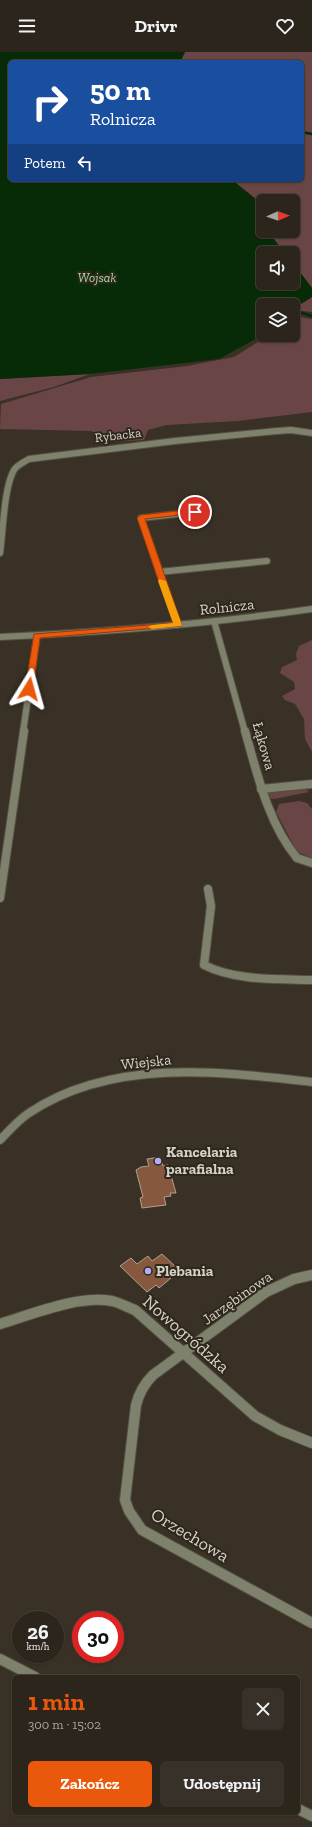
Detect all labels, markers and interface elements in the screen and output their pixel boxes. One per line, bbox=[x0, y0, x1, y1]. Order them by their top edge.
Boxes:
icon: menu bbox=[16, 15, 38, 37]
text: Drivr bbox=[134, 15, 178, 37]
icon: heart bbox=[274, 15, 296, 37]
text: 50 m bbox=[90, 74, 151, 107]
icon: right bbox=[24, 76, 76, 128]
text: Rolnicza bbox=[90, 108, 156, 130]
icon: left bbox=[74, 152, 96, 174]
text: Potem bbox=[24, 154, 66, 172]
north arrow bbox=[256, 194, 300, 238]
map controls bbox=[256, 194, 300, 342]
button: sound bbox=[256, 246, 300, 290]
water label: Wojsak bbox=[78, 270, 116, 285]
button: layers bbox=[256, 298, 300, 342]
street label: Rybacka bbox=[94, 425, 143, 445]
pin bbox=[178, 495, 212, 529]
icon: arrive bbox=[184, 501, 206, 523]
street label: Rolnicza bbox=[199, 595, 255, 619]
position arrow bbox=[8, 668, 50, 710]
street label: Łąkowa bbox=[249, 720, 279, 772]
street label: Wiejska bbox=[120, 1050, 172, 1074]
place label: Kancelaria parafialna bbox=[166, 1143, 238, 1178]
marker: Kancelaria parafialna bbox=[153, 1156, 163, 1166]
place label: Plebania bbox=[156, 1262, 214, 1280]
marker: Plebania bbox=[143, 1266, 153, 1276]
street label: Jarzębinowa bbox=[199, 1267, 275, 1329]
street label: Nowogródzka bbox=[138, 1290, 234, 1378]
street label: Orzechowa bbox=[147, 1503, 233, 1567]
speed limit sign: 30 bbox=[72, 1611, 124, 1663]
text: 26 bbox=[27, 1620, 49, 1644]
text: km/h bbox=[27, 1641, 49, 1653]
text: 1 min bbox=[28, 1687, 85, 1716]
button: close bbox=[242, 1688, 284, 1730]
text: 300 m · 15:02 bbox=[28, 1717, 101, 1732]
button: Zakończ bbox=[28, 1761, 152, 1807]
button: Udostępnij bbox=[160, 1761, 284, 1807]

